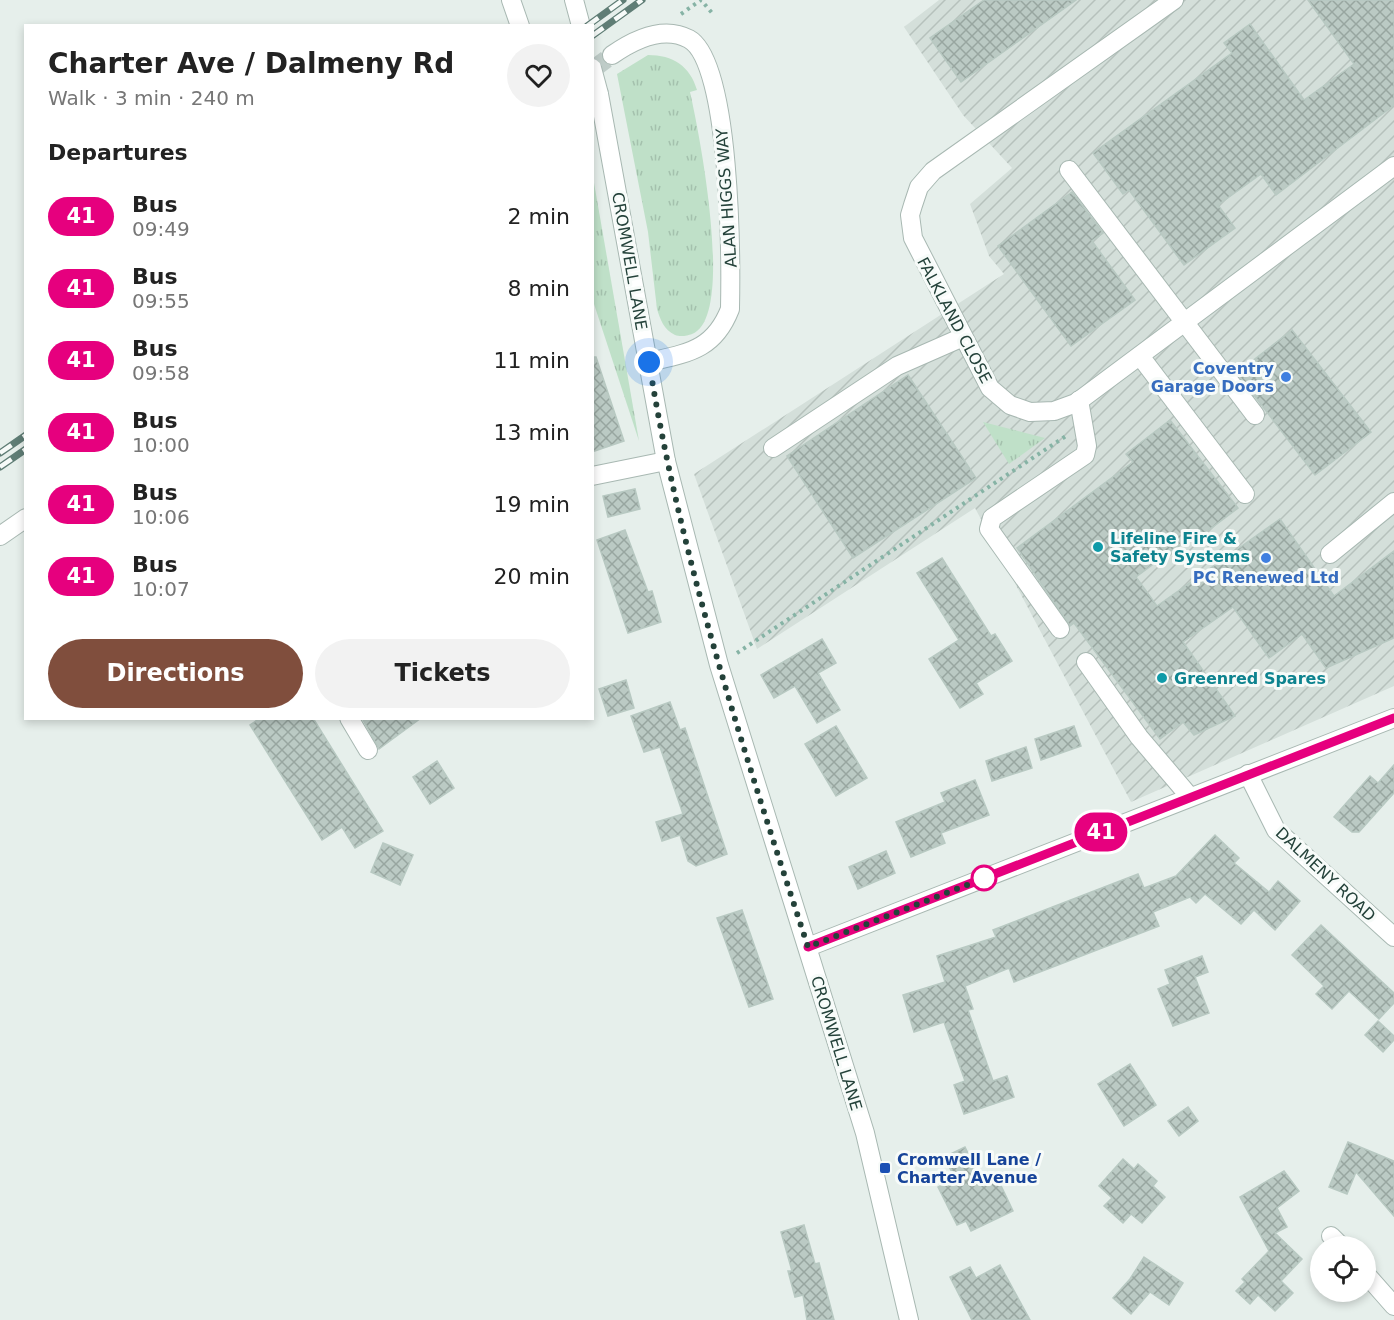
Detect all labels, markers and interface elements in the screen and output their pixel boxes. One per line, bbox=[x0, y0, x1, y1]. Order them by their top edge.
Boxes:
button: heart bbox=[507, 44, 570, 107]
text: Charter Ave / Dalmeny Rd bbox=[48, 47, 454, 80]
text: Walk · 3 min · 240 m bbox=[48, 86, 255, 110]
street label: ALAN HIGGS WAY bbox=[712, 128, 741, 268]
text: Departures bbox=[48, 140, 188, 165]
street label: CROMWELL LANE bbox=[608, 191, 651, 332]
text: Bus bbox=[132, 192, 178, 217]
text: 41 bbox=[66, 204, 96, 228]
text: 2 min bbox=[508, 204, 570, 229]
text: 09:49 bbox=[132, 217, 190, 241]
street label: FALKLAND CLOSE bbox=[913, 254, 996, 387]
text: Bus bbox=[132, 264, 178, 289]
text: 41 bbox=[66, 276, 96, 300]
text: 8 min bbox=[508, 276, 570, 301]
text: 09:55 bbox=[132, 289, 190, 313]
text: Bus bbox=[132, 336, 178, 361]
your location bbox=[634, 347, 664, 377]
text: 41 bbox=[66, 348, 96, 372]
text: 11 min bbox=[494, 348, 570, 373]
place label: Coventry Garage Doors bbox=[1151, 359, 1275, 396]
text: 09:58 bbox=[132, 361, 190, 385]
marker: Coventry Garage Doors bbox=[1279, 370, 1293, 384]
text: Bus bbox=[132, 408, 178, 433]
text: 41 bbox=[66, 420, 96, 444]
text: 13 min bbox=[494, 420, 570, 445]
text: 10:00 bbox=[132, 433, 190, 457]
text: Bus bbox=[132, 480, 178, 505]
text: 41 bbox=[66, 492, 96, 516]
text: 19 min bbox=[494, 492, 570, 517]
text: 10:06 bbox=[132, 505, 190, 529]
place label: Lifeline Fire & Safety Systems bbox=[1110, 529, 1250, 566]
marker: Lifeline Fire & Safety Systems bbox=[1091, 540, 1105, 554]
marker: PC Renewed Ltd bbox=[1259, 551, 1273, 565]
text: Bus bbox=[132, 552, 178, 577]
text: 41 bbox=[66, 564, 96, 588]
text: 20 min bbox=[494, 564, 570, 589]
place label: PC Renewed Ltd bbox=[1193, 568, 1339, 587]
text: 10:07 bbox=[132, 577, 190, 601]
button: Directions bbox=[48, 639, 303, 708]
button: Tickets bbox=[315, 639, 570, 708]
place label: Greenred Spares bbox=[1174, 669, 1326, 688]
marker: Greenred Spares bbox=[1155, 671, 1169, 685]
line badge: 41 bbox=[1074, 812, 1128, 852]
text: 41 bbox=[1086, 820, 1116, 844]
street label: DALMENY ROAD bbox=[1272, 823, 1379, 925]
unlabelled marker bbox=[971, 865, 997, 891]
street label: CROMWELL LANE bbox=[807, 974, 866, 1113]
place label: Cromwell Lane / Charter Avenue bbox=[897, 1150, 1041, 1187]
marker: Cromwell Lane / Charter Avenue bbox=[878, 1161, 892, 1175]
map controls bbox=[1310, 1236, 1376, 1302]
button: locate bbox=[1310, 1236, 1376, 1302]

